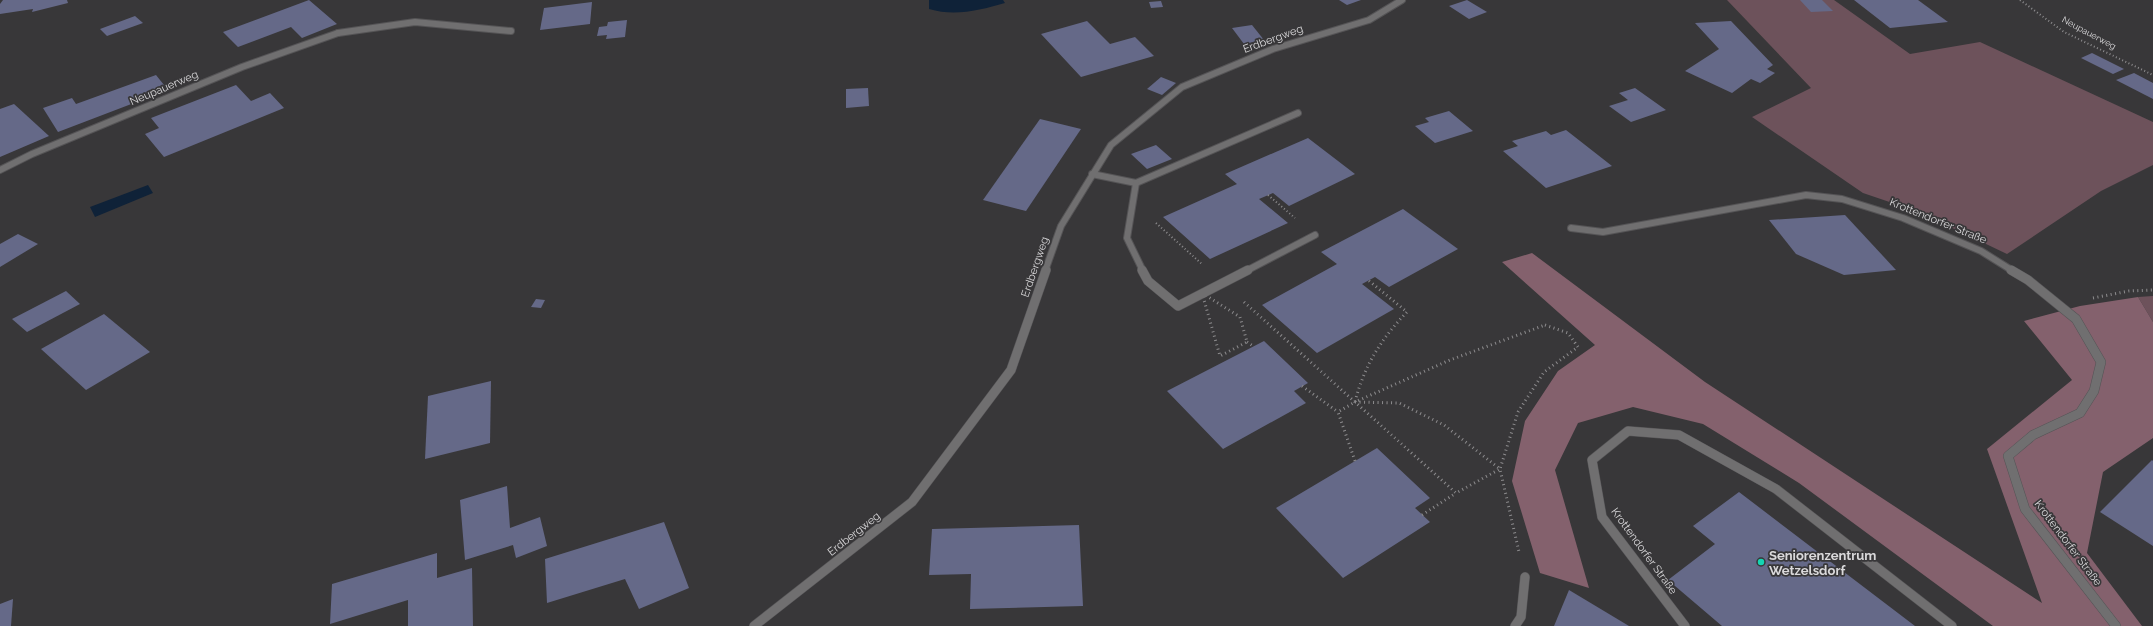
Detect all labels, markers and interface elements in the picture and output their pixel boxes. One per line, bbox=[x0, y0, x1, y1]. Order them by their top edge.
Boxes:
street label: Neupauerweg bbox=[2060, 15, 2118, 51]
street label: Erdbergweg bbox=[1241, 22, 1305, 56]
street label: Neupauerweg bbox=[128, 68, 200, 108]
street label: Krottendorfer Straße bbox=[1888, 196, 1989, 247]
street label: Erdbergweg bbox=[1019, 235, 1051, 299]
street label: Krottendorfer Straße bbox=[2032, 498, 2105, 589]
street label: Krottendorfer Straße bbox=[1608, 505, 1680, 597]
street label: Erdbergweg bbox=[825, 510, 883, 558]
place label: Seniorenzentrum Wetzelsdorf bbox=[1769, 548, 1876, 578]
marker: Seniorenzentrum Wetzelsdorf bbox=[1756, 557, 1766, 567]

